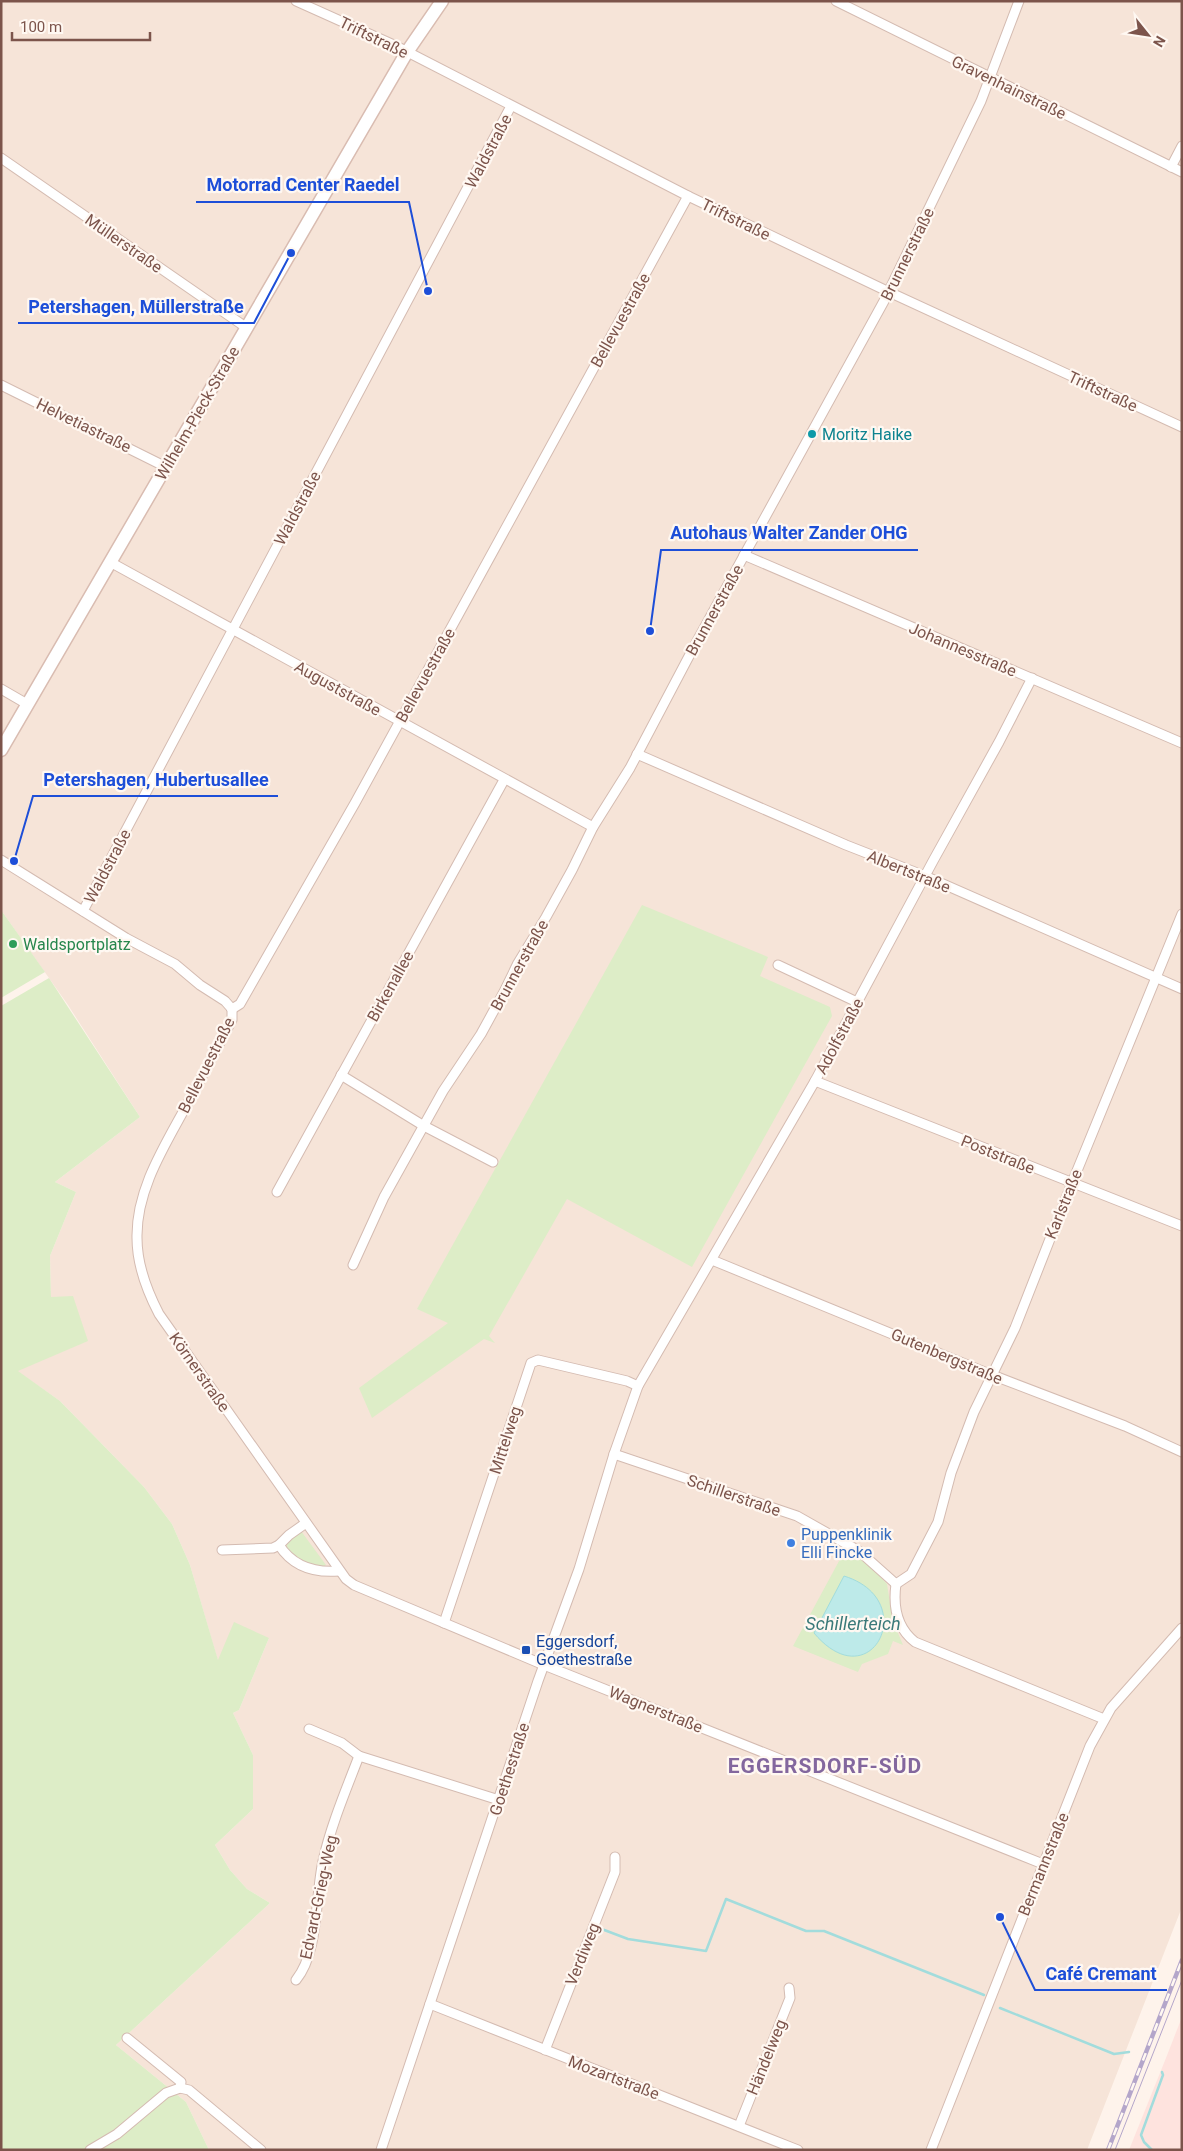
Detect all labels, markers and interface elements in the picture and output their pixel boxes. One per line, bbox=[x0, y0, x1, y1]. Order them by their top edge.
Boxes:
scale bar bbox=[12, 10, 150, 42]
north arrow bbox=[1123, 10, 1173, 60]
street label: Triftstraße bbox=[336, 13, 411, 62]
text: 100 m bbox=[20, 18, 62, 36]
text: N bbox=[1150, 33, 1169, 50]
street label: Gravenhainstraße bbox=[948, 51, 1069, 123]
street label: Waldstraße bbox=[461, 111, 516, 191]
callout: Motorrad Center Raedel bbox=[196, 169, 409, 202]
text: Motorrad Center Raedel bbox=[206, 174, 400, 195]
street label: Triftstraße bbox=[698, 195, 773, 244]
street label: Brunnerstraße bbox=[877, 205, 938, 304]
street label: Müllerstraße bbox=[81, 210, 166, 277]
street label: Bellevuestraße bbox=[587, 270, 654, 371]
callout: Petershagen, Müllerstraße bbox=[18, 290, 254, 323]
text: Petershagen, Müllerstraße bbox=[28, 296, 244, 317]
street label: Wilhelm-Pieck-Straße bbox=[151, 343, 244, 484]
street label: Triftstraße bbox=[1065, 367, 1141, 416]
street label: Helvetiastraße bbox=[33, 394, 134, 457]
place label: Moritz Haike bbox=[822, 425, 912, 444]
marker: Moritz Haike bbox=[806, 428, 818, 440]
street label: Waldstraße bbox=[270, 468, 325, 548]
callout: Autohaus Walter Zander OHG bbox=[661, 517, 918, 550]
text: Autohaus Walter Zander OHG bbox=[670, 522, 908, 543]
street label: Brunnerstraße bbox=[682, 561, 747, 659]
street label: Johannesstraße bbox=[906, 618, 1020, 681]
street label: Bellevuestraße bbox=[392, 625, 459, 726]
street label: Auguststraße bbox=[291, 657, 384, 720]
callout: Petershagen, Hubertusallee bbox=[33, 763, 278, 796]
text: Petershagen, Hubertusallee bbox=[43, 769, 269, 790]
street label: Waldstraße bbox=[80, 826, 135, 906]
street label: Albertstraße bbox=[864, 846, 953, 897]
street label: Brunnerstraße bbox=[487, 916, 552, 1014]
place label: Waldsportplatz bbox=[23, 935, 131, 954]
marker: Waldsportplatz bbox=[7, 938, 19, 950]
street label: Birkenallee bbox=[363, 948, 418, 1025]
street label: Adolfstraße bbox=[811, 995, 867, 1077]
street label: Bellevuestraße bbox=[174, 1014, 239, 1116]
street label: Poststraße bbox=[958, 1131, 1037, 1178]
street label: Karlstraße bbox=[1041, 1167, 1086, 1242]
street label: Gutenbergstraße bbox=[888, 1324, 1005, 1389]
street label: Körnerstraße bbox=[165, 1329, 234, 1416]
street label: Mittelweg bbox=[486, 1404, 525, 1476]
street label: Schillerstraße bbox=[685, 1471, 783, 1520]
place label: Puppenklinik Elli Fincke bbox=[801, 1525, 893, 1562]
marker: Puppenklinik Elli Fincke bbox=[785, 1537, 797, 1549]
water label: Schillerteich bbox=[805, 1613, 901, 1634]
place label: Eggersdorf, Goethestraße bbox=[536, 1632, 632, 1669]
marker: Eggersdorf, Goethestraße bbox=[520, 1644, 532, 1656]
street label: Wagnerstraße bbox=[606, 1682, 706, 1737]
street label: Goethestraße bbox=[486, 1720, 533, 1818]
district label: EGGERSDORF-SÜD bbox=[728, 1754, 922, 1778]
street label: Bermannstraße bbox=[1014, 1810, 1073, 1919]
street label: Edvard-Grieg-Weg bbox=[296, 1833, 341, 1961]
street label: Verdiweg bbox=[561, 1920, 604, 1988]
callout: Café Cremant bbox=[1035, 1957, 1167, 1990]
text: Café Cremant bbox=[1045, 1963, 1157, 1984]
street label: Händelweg bbox=[743, 2017, 790, 2098]
street label: Mozartstraße bbox=[566, 2051, 662, 2104]

